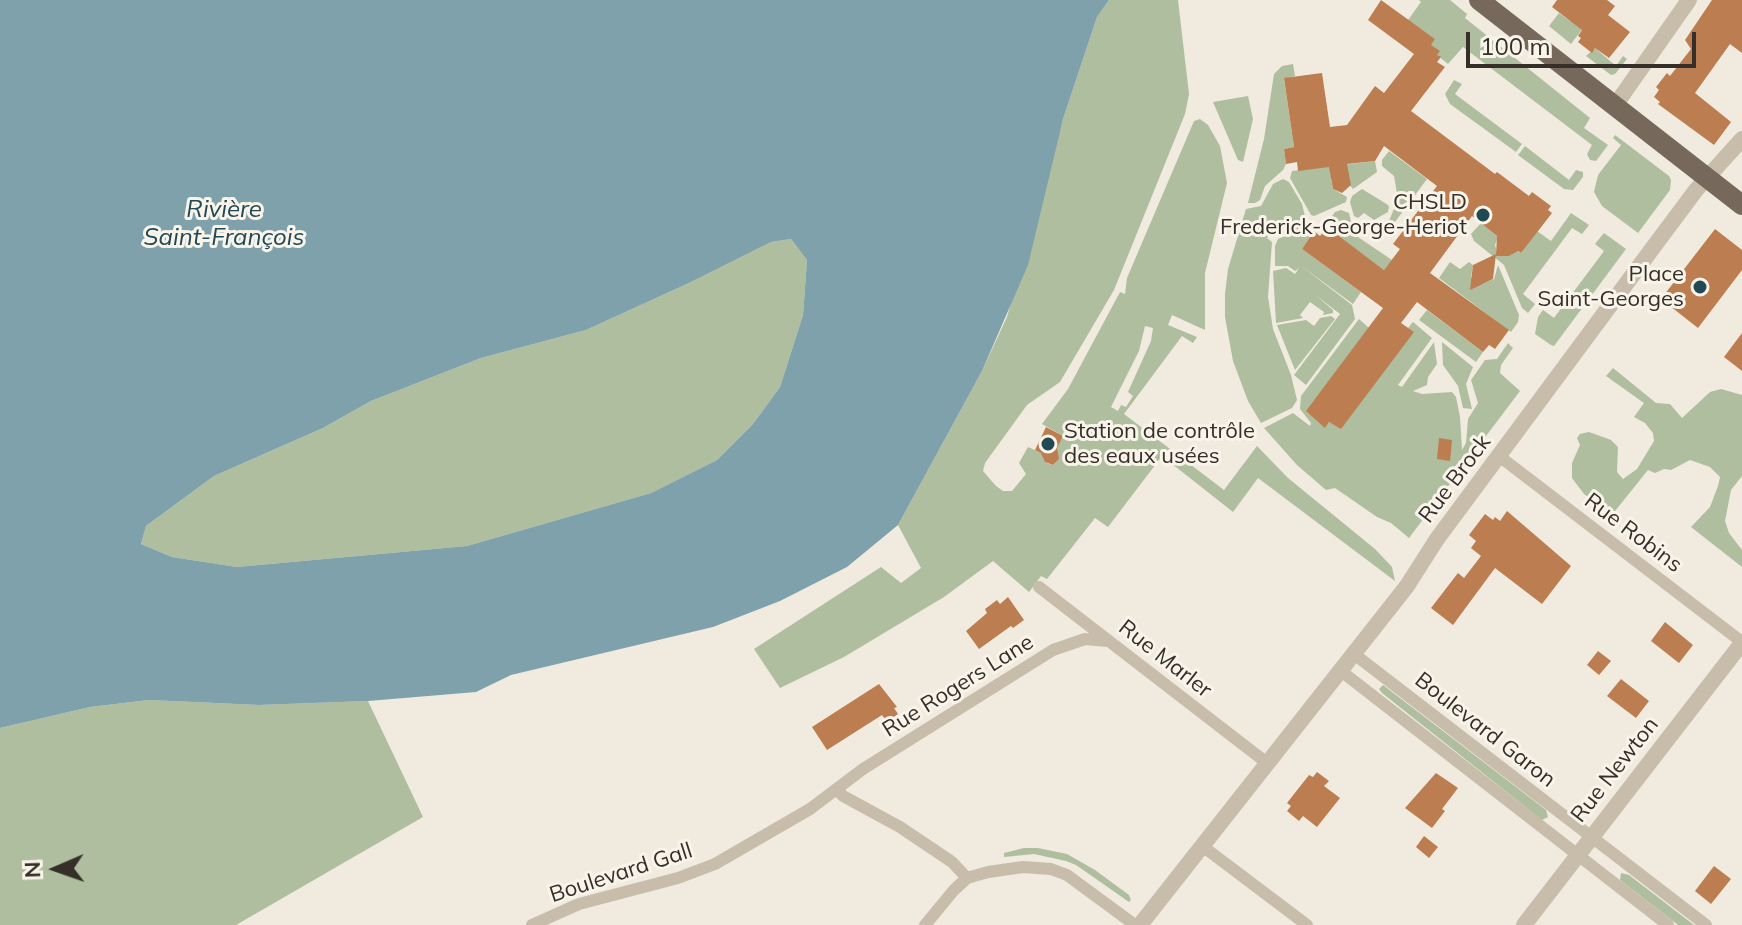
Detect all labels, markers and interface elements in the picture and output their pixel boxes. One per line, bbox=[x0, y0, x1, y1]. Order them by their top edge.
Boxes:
scale bar bbox=[1470, 16, 1700, 66]
text: 100 m bbox=[1480, 31, 1551, 61]
place label: CHSLD Frederick-George-Heriot bbox=[1220, 189, 1467, 240]
water label: Rivière Saint-François bbox=[144, 196, 304, 252]
marker: CHSLD Frederick-George-Heriot bbox=[1474, 206, 1492, 224]
place label: Place Saint-Georges bbox=[1537, 261, 1684, 312]
marker: Place Saint-Georges bbox=[1691, 278, 1709, 296]
place label: Station de contrôle des eaux usées bbox=[1064, 418, 1255, 470]
street label: Rue Brock bbox=[1413, 430, 1497, 528]
marker: Station de contrôle des eaux usées bbox=[1039, 435, 1057, 453]
street label: Rue Robins bbox=[1579, 488, 1687, 578]
street label: Rue Marler bbox=[1113, 614, 1217, 704]
street label: Rue Rogers Lane bbox=[878, 629, 1038, 743]
street label: Boulevard Garon bbox=[1409, 667, 1561, 793]
street label: Rue Newton bbox=[1566, 712, 1664, 828]
north arrow bbox=[16, 829, 96, 909]
street label: Boulevard Gall bbox=[546, 838, 696, 908]
text: N bbox=[18, 861, 46, 879]

